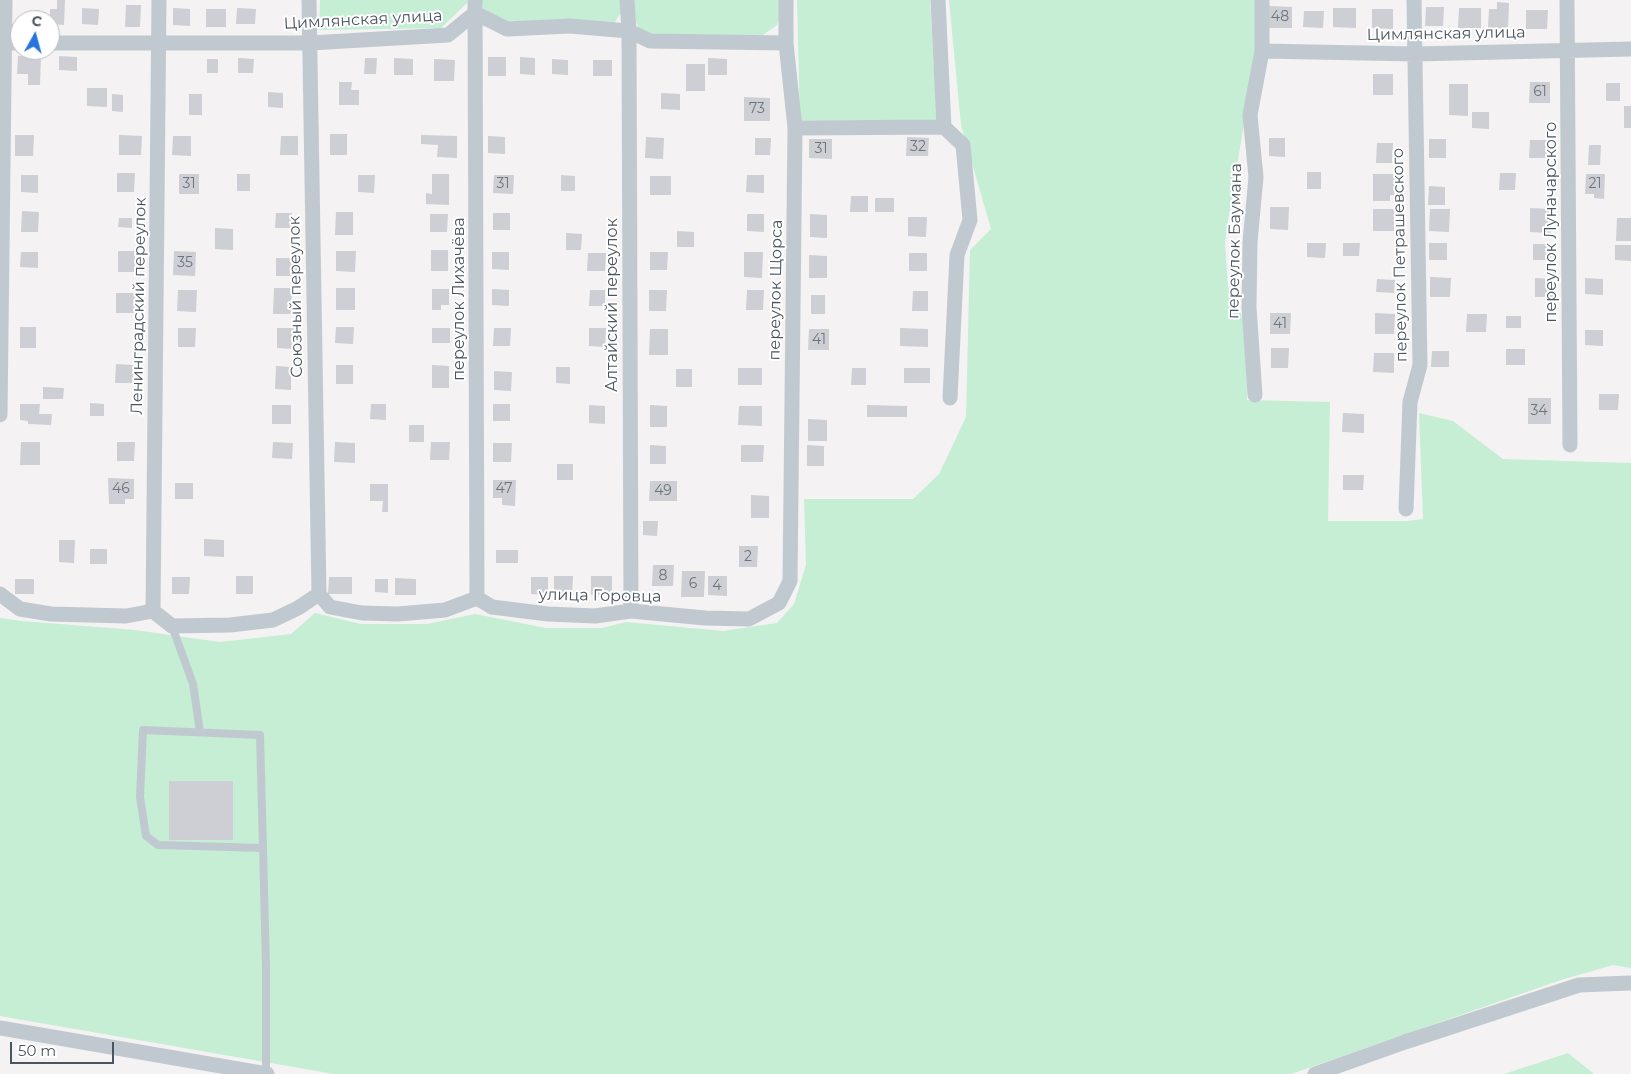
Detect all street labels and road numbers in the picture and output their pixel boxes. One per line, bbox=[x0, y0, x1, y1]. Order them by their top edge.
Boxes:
street label: Цимлянская улица bbox=[283, 6, 443, 34]
street label: Цимлянская улица bbox=[1366, 23, 1526, 45]
street label: переулок Луначарского bbox=[1541, 122, 1561, 322]
street label: переулок Петрашевского bbox=[1389, 148, 1411, 362]
street label: переулок Баумана bbox=[1224, 163, 1246, 319]
street label: Ленинградский переулок bbox=[128, 197, 150, 415]
street label: Союзный переулок bbox=[285, 216, 307, 378]
street label: переулок Лихачёва bbox=[449, 217, 469, 381]
street label: Алтайский переулок bbox=[602, 218, 622, 392]
street label: переулок Щорса bbox=[765, 219, 787, 361]
street label: улица Горовца bbox=[538, 585, 662, 607]

